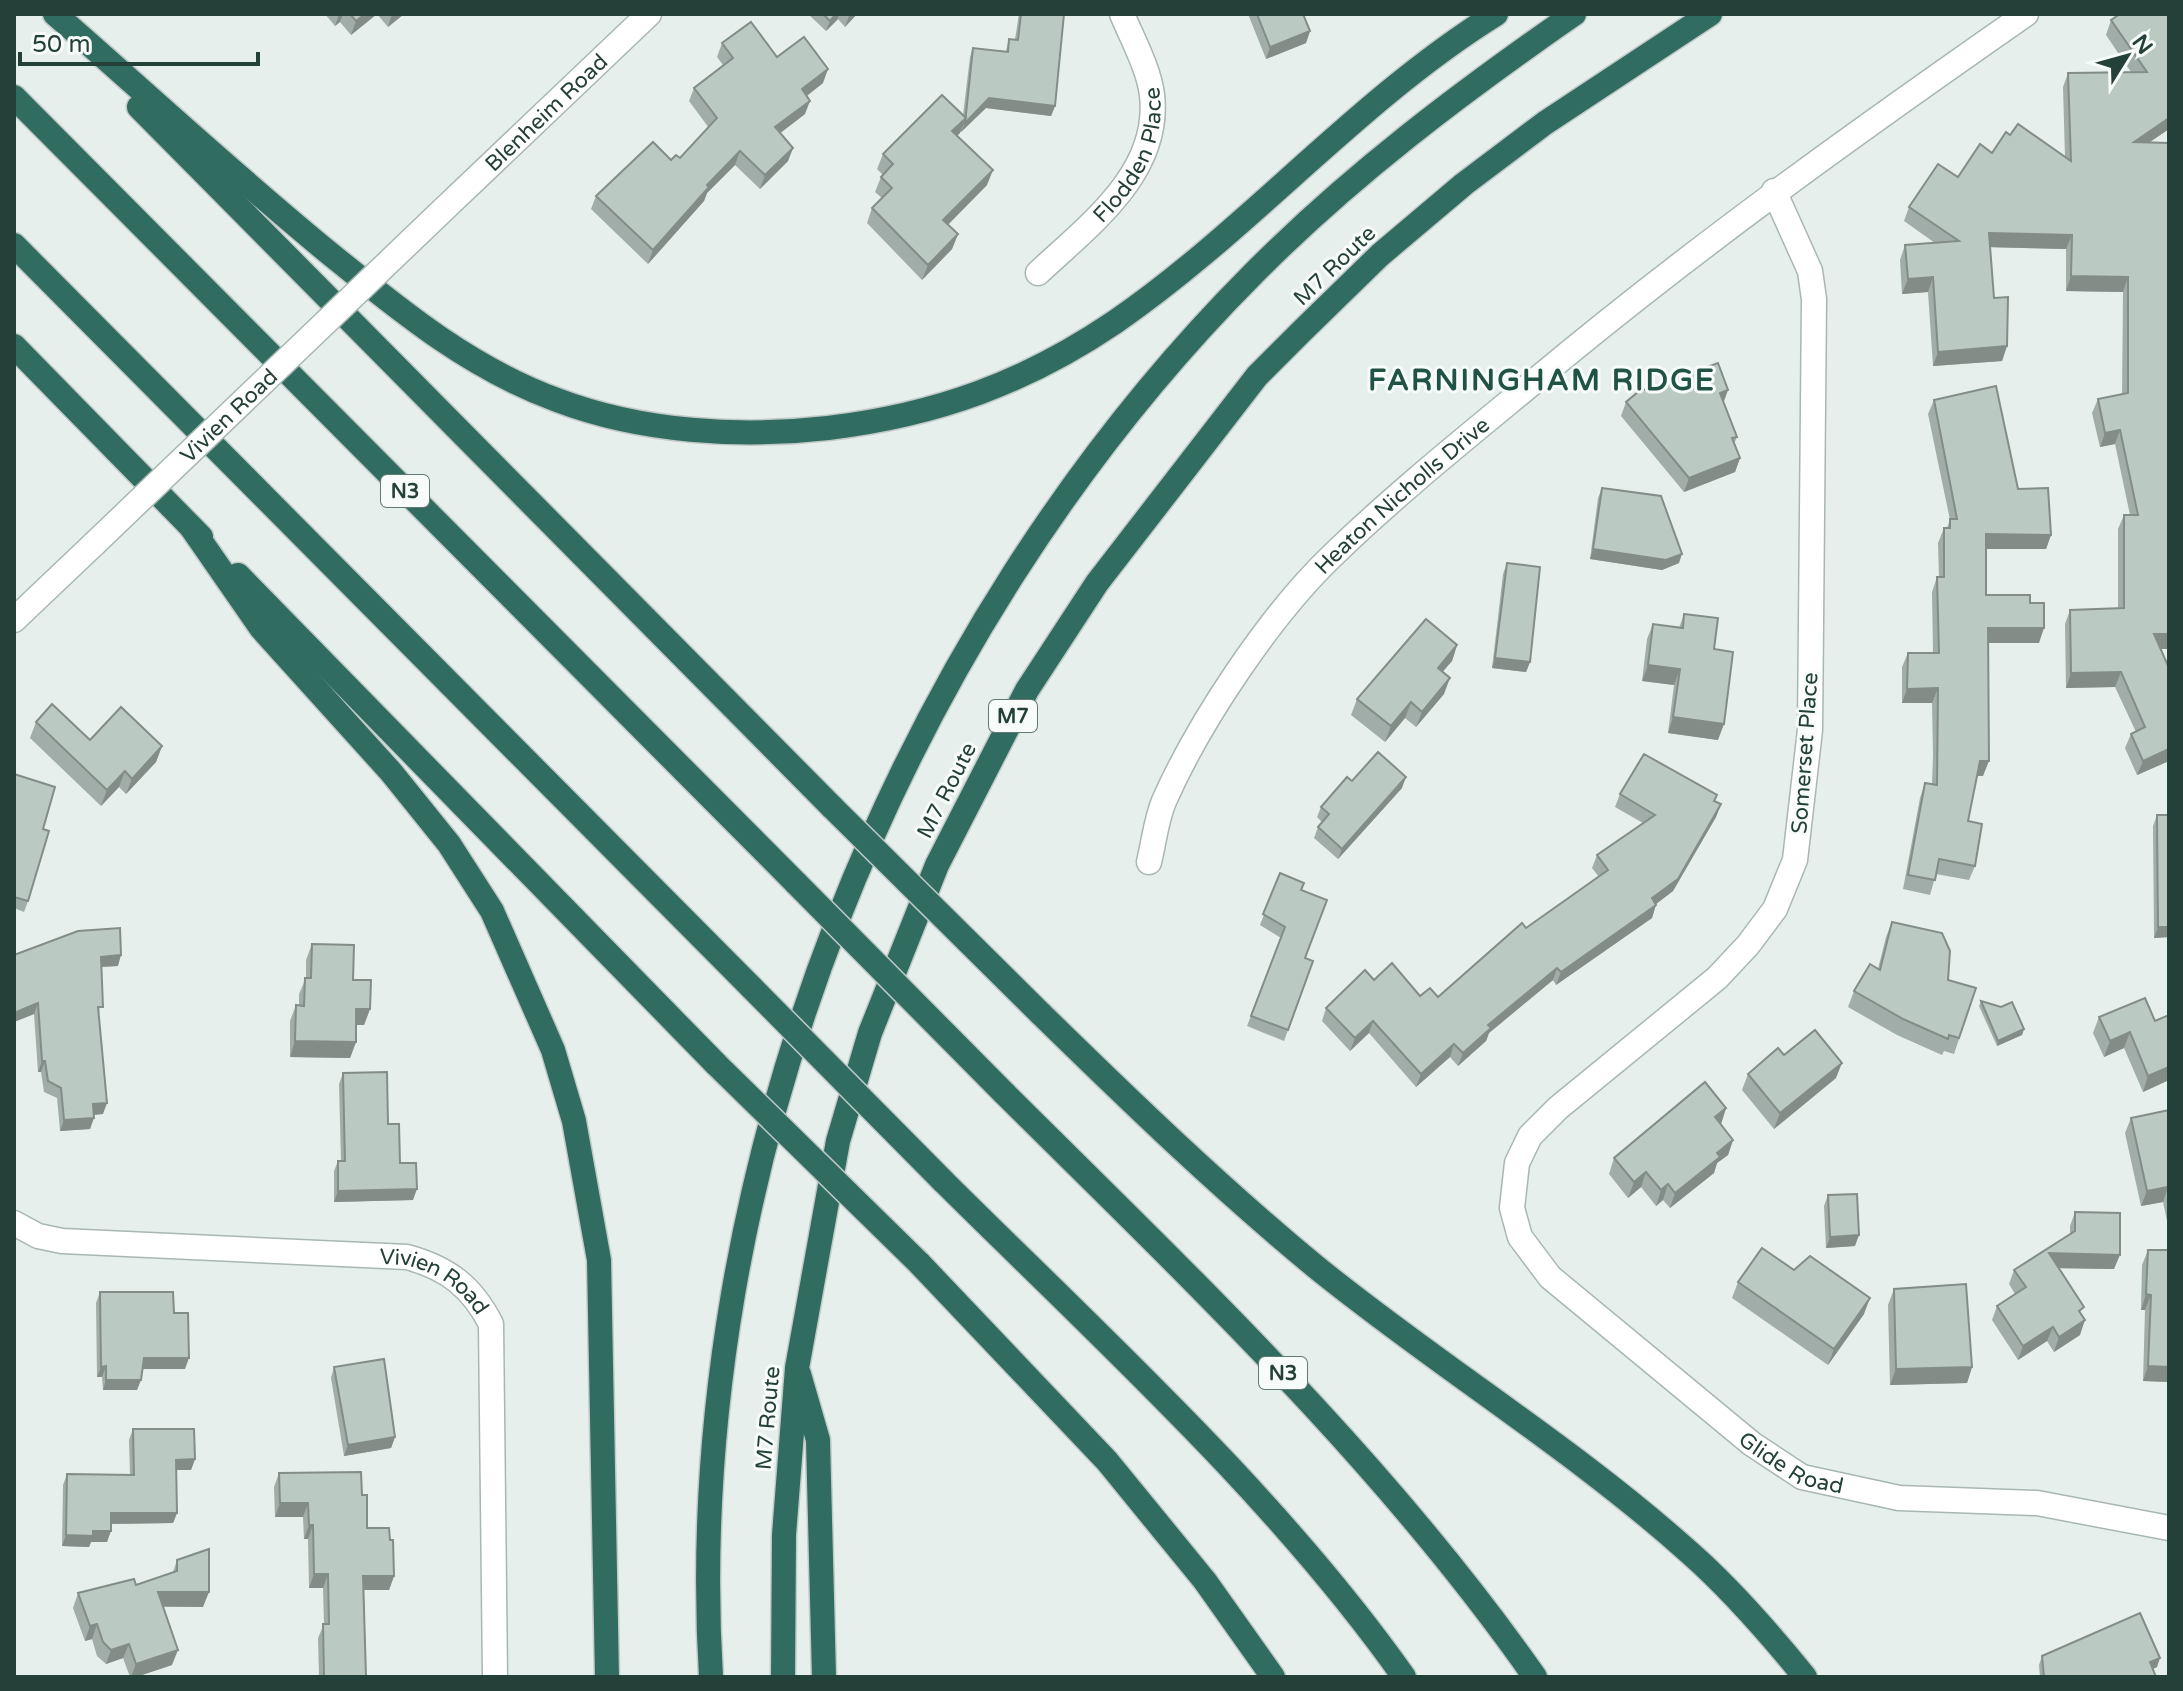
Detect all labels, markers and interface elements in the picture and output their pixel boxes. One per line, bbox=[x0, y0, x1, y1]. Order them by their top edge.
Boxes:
scale bar bbox=[20, 16, 258, 66]
north arrow bbox=[2087, 16, 2167, 96]
text: 50 m bbox=[32, 30, 90, 59]
text: N bbox=[2126, 30, 2158, 59]
street label: Blenheim Road bbox=[480, 49, 613, 177]
street label: Flodden Place bbox=[1088, 86, 1167, 228]
street label: M7 Route bbox=[1288, 220, 1381, 311]
district label: FARNINGHAM RIDGE bbox=[1368, 362, 1716, 399]
street label: Vivien Road bbox=[175, 364, 283, 469]
street label: Heaton Nicholls Drive bbox=[1309, 412, 1495, 580]
road number: N3 bbox=[381, 475, 429, 507]
street label: Somerset Place bbox=[1786, 671, 1824, 835]
road number: M7 bbox=[989, 700, 1037, 732]
street label: M7 Route bbox=[912, 738, 982, 843]
street label: Vivien Road bbox=[379, 1244, 494, 1319]
road number: N3 bbox=[1259, 1357, 1307, 1389]
street label: M7 Route bbox=[751, 1365, 785, 1471]
street label: Glide Road bbox=[1733, 1426, 1846, 1500]

